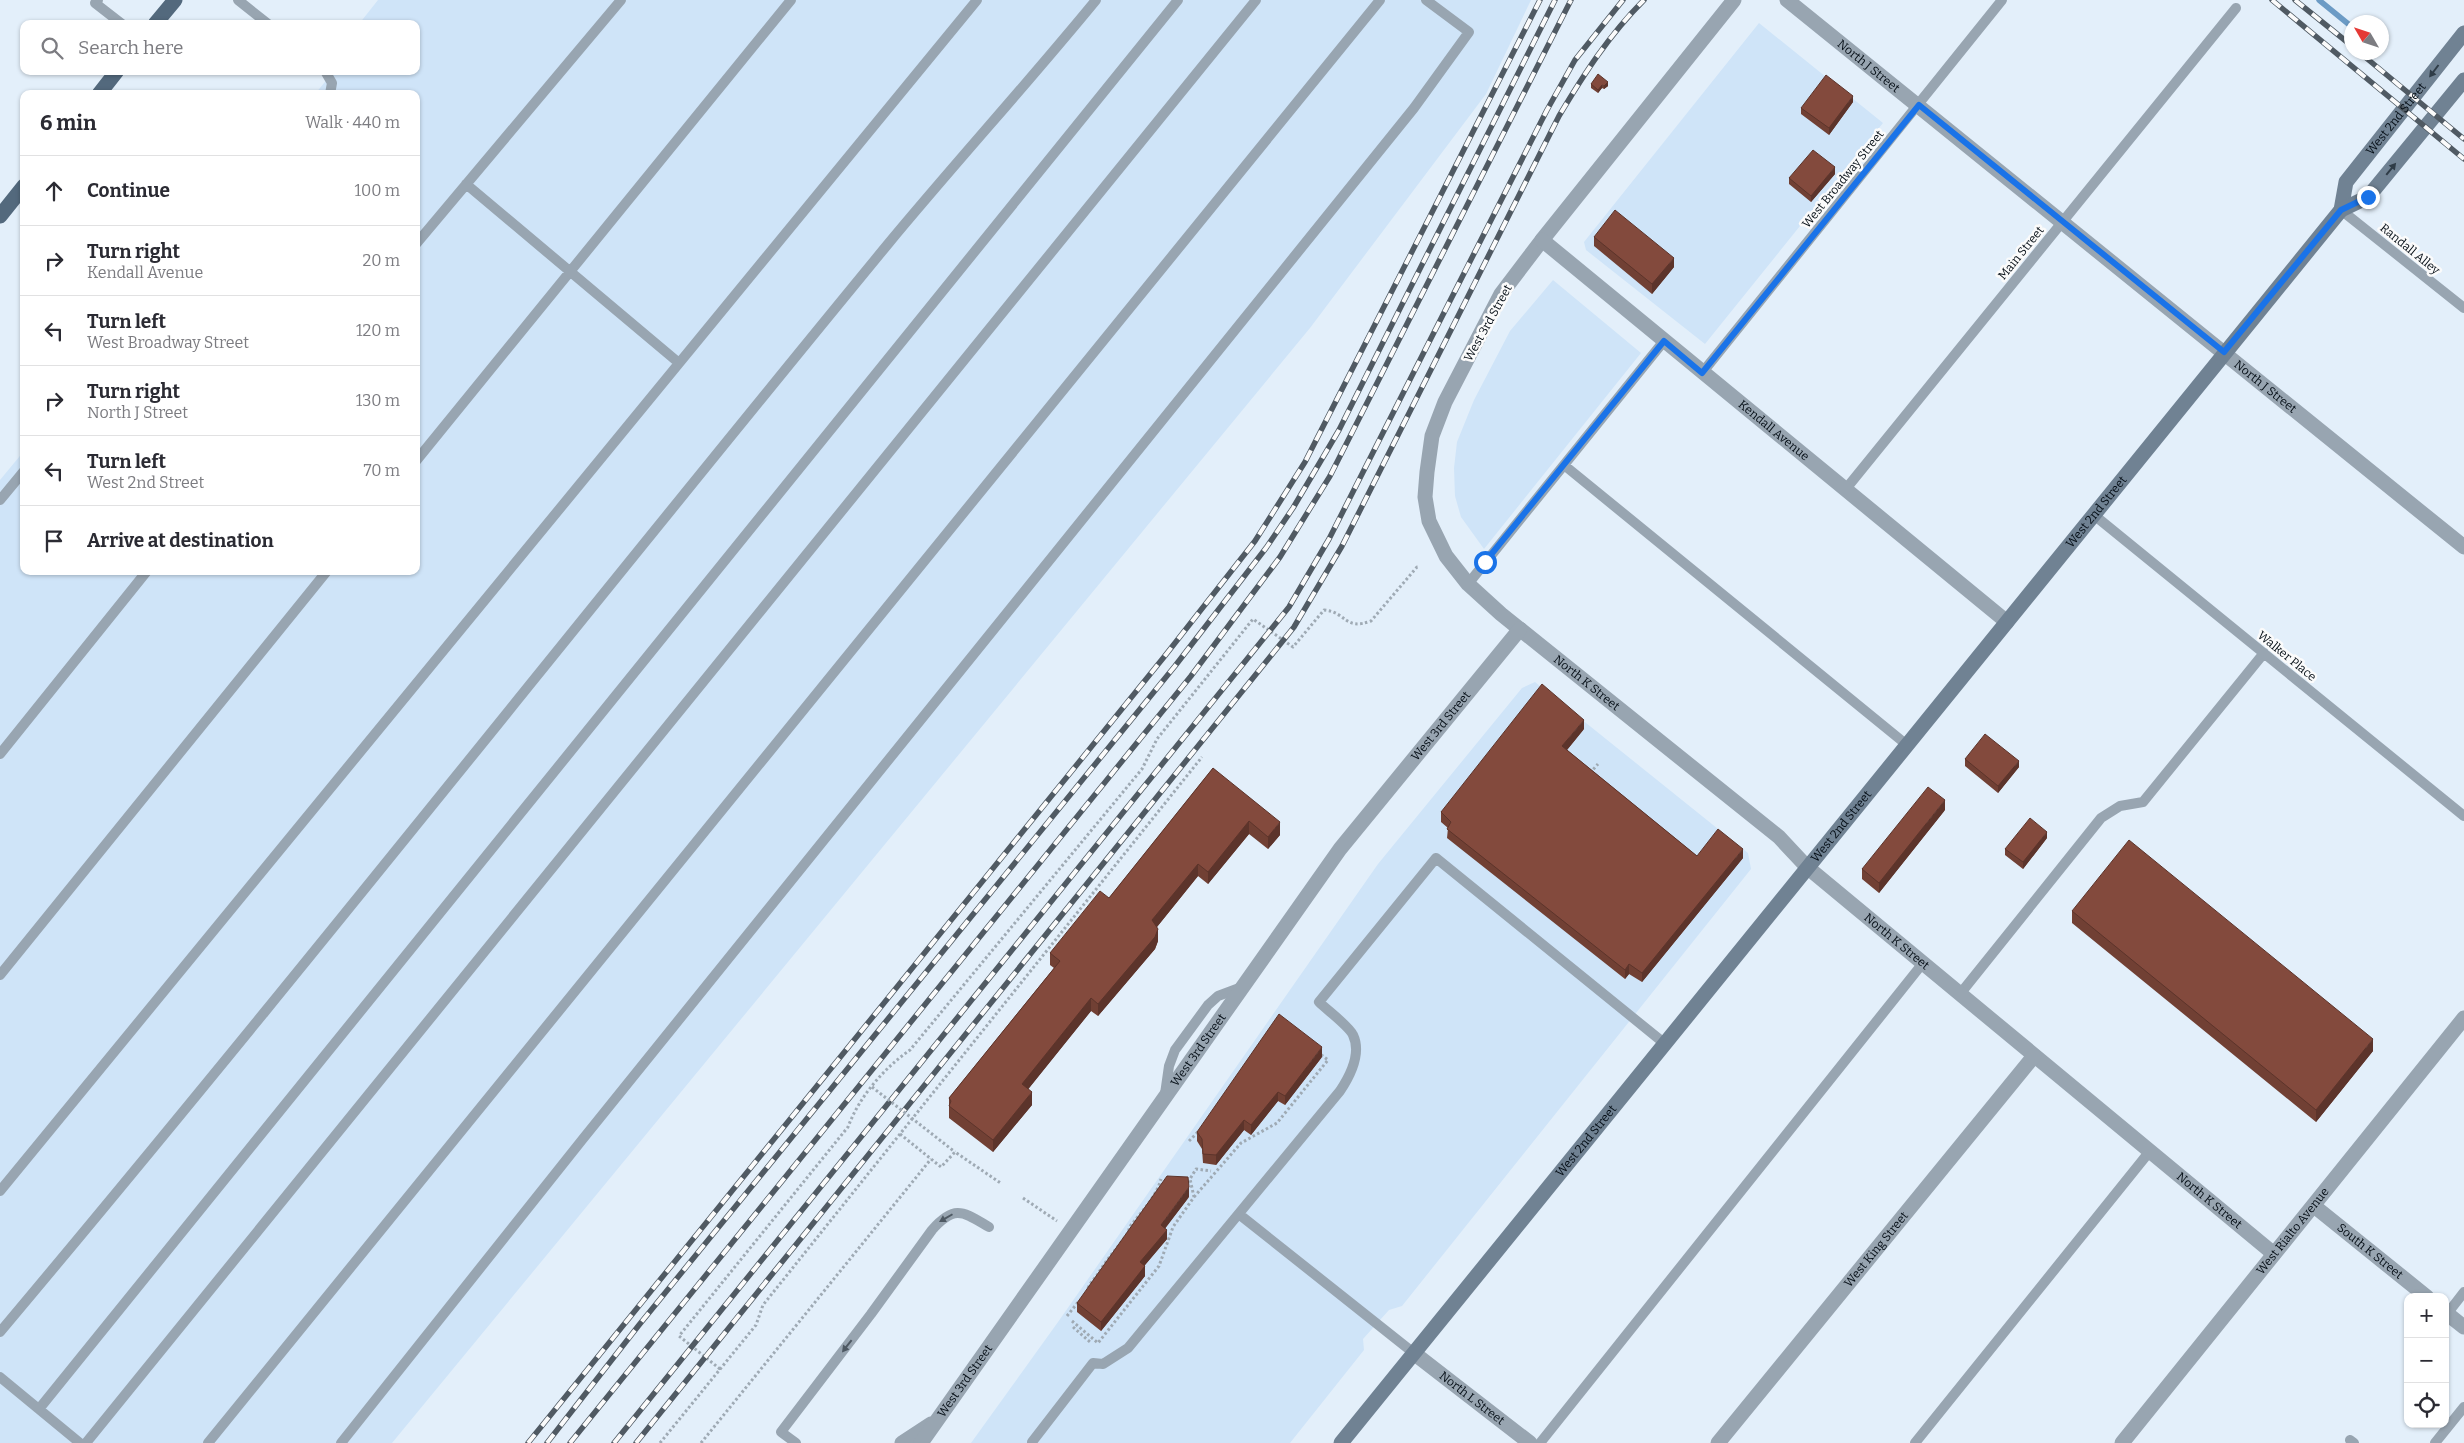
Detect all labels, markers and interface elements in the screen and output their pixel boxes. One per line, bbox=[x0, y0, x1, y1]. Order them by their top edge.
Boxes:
north arrow bbox=[2344, 15, 2389, 60]
search box bbox=[20, 20, 420, 75]
icon: search bbox=[38, 34, 66, 62]
text: Search here bbox=[78, 36, 183, 59]
street label: North J Street bbox=[1835, 37, 1903, 96]
one-way arrow bbox=[2428, 64, 2439, 77]
street label: West 2nd Street bbox=[2363, 79, 2429, 158]
text: 6 min bbox=[40, 110, 96, 136]
text: Walk · 440 m bbox=[305, 113, 400, 132]
street label: West Broadway Street bbox=[1799, 127, 1887, 231]
one-way arrow bbox=[2385, 163, 2396, 176]
icon: ahead bbox=[40, 177, 68, 205]
text: Continue bbox=[87, 179, 170, 202]
text: 100 m bbox=[355, 181, 400, 200]
route end bbox=[2357, 186, 2380, 209]
street label: Randall Alley bbox=[2377, 221, 2443, 278]
street label: Main Street bbox=[1995, 223, 2047, 282]
text: Turn right bbox=[87, 240, 180, 263]
icon: right bbox=[40, 247, 68, 275]
text: 20 m bbox=[363, 251, 400, 270]
text: Kendall Avenue bbox=[87, 263, 203, 282]
street label: West 3rd Street bbox=[1461, 282, 1515, 364]
text: Turn left bbox=[87, 310, 166, 333]
icon: left bbox=[40, 317, 68, 345]
text: 120 m bbox=[356, 321, 400, 340]
text: West Broadway Street bbox=[87, 333, 249, 352]
street label: North J Street bbox=[2231, 357, 2300, 416]
text: Turn right bbox=[87, 380, 180, 403]
icon: right bbox=[40, 387, 68, 415]
text: 130 m bbox=[356, 391, 400, 410]
street label: Kendall Avenue bbox=[1736, 397, 1812, 464]
text: North J Street bbox=[87, 403, 188, 422]
text: Turn left bbox=[87, 450, 166, 473]
icon: left bbox=[40, 457, 68, 485]
text: 70 m bbox=[364, 461, 400, 480]
text: West 2nd Street bbox=[87, 473, 204, 492]
street label: West 2nd Street bbox=[2063, 473, 2130, 550]
icon: arrive bbox=[40, 527, 68, 555]
text: Arrive at destination bbox=[87, 529, 274, 552]
route start bbox=[1474, 551, 1497, 574]
street label: Walker Place bbox=[2255, 628, 2319, 684]
street label: North K Street bbox=[1551, 652, 1623, 714]
street label: West 3rd Street bbox=[1408, 688, 1474, 763]
street label: West 2nd Street bbox=[1808, 787, 1875, 865]
street label: North K Street bbox=[1861, 910, 1933, 973]
street label: West 3rd Street bbox=[1168, 1010, 1229, 1089]
street label: West 2nd Street bbox=[1553, 1102, 1620, 1180]
street label: North K Street bbox=[2174, 1169, 2245, 1232]
street label: West Rialto Avenue bbox=[2253, 1185, 2332, 1277]
street label: West King Street bbox=[1841, 1208, 1911, 1290]
one-way arrow bbox=[939, 1214, 954, 1222]
street label: South K Street bbox=[2334, 1220, 2406, 1282]
map controls bbox=[2404, 1293, 2449, 1428]
button: + bbox=[2404, 1293, 2449, 1338]
button: − bbox=[2404, 1338, 2449, 1383]
one-way arrow bbox=[842, 1339, 852, 1353]
street label: West 3rd Street bbox=[934, 1341, 996, 1420]
street label: North L Street bbox=[1437, 1368, 1508, 1428]
button: locate bbox=[2404, 1383, 2449, 1428]

